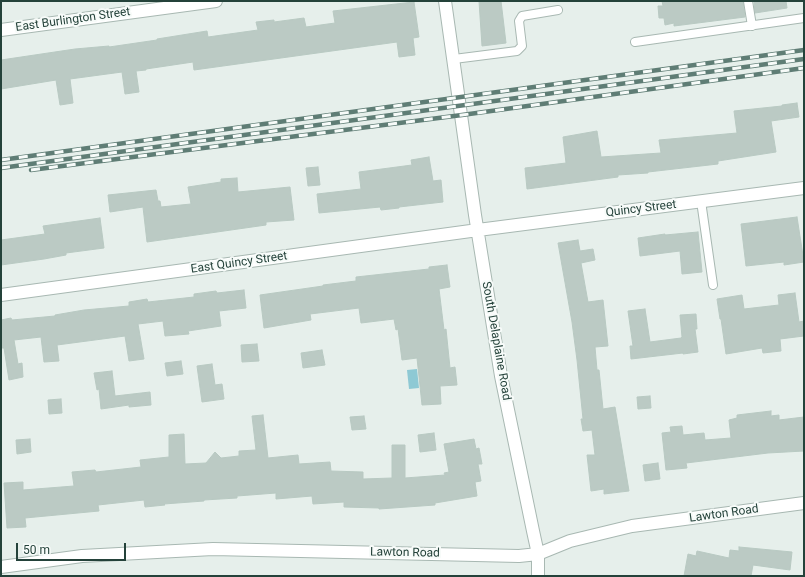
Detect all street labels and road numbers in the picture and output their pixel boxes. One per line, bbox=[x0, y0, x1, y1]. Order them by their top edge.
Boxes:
street label: East Burlington Street bbox=[15, 5, 131, 35]
street label: Quincy Street bbox=[605, 198, 677, 220]
street label: East Quincy Street bbox=[190, 249, 288, 277]
street label: South Delaplaine Road bbox=[478, 280, 514, 402]
street label: Lawton Road bbox=[688, 502, 760, 526]
street label: Lawton Road bbox=[370, 545, 440, 561]

